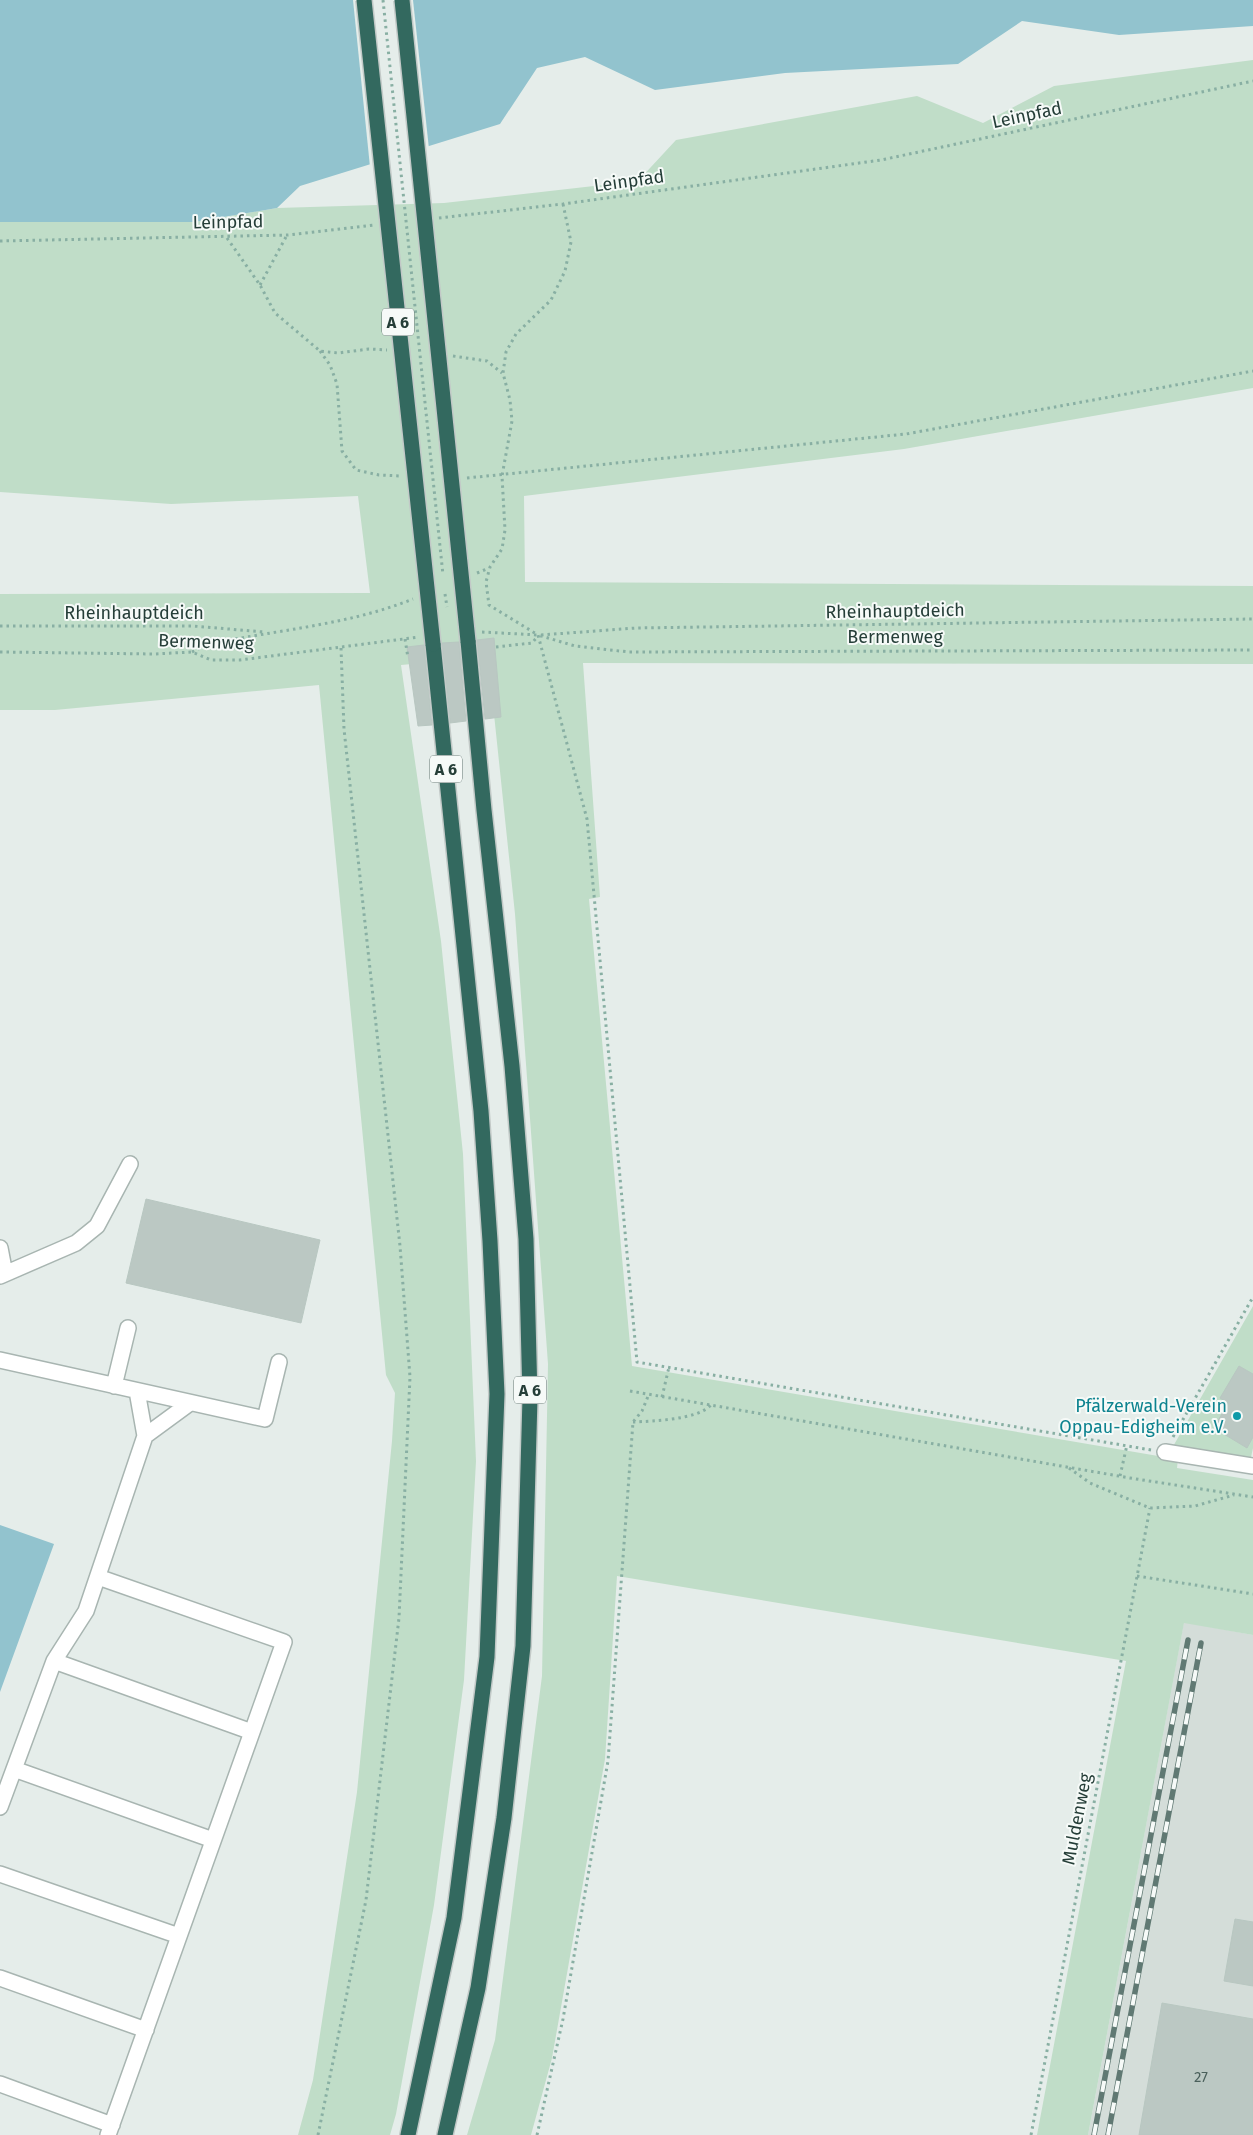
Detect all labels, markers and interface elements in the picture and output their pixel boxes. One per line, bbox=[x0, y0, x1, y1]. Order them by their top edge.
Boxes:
street label: Leinpfad bbox=[990, 97, 1064, 133]
street label: Leinpfad bbox=[592, 165, 666, 197]
street label: Leinpfad bbox=[192, 210, 264, 234]
road number: A 6 bbox=[382, 308, 414, 336]
street label: Rheinhauptdeich bbox=[825, 599, 965, 623]
street label: Rheinhauptdeich bbox=[64, 602, 204, 624]
street label: Bermenweg bbox=[847, 626, 943, 648]
street label: Bermenweg bbox=[158, 629, 255, 655]
road number: A 6 bbox=[430, 756, 462, 782]
road number: A 6 bbox=[514, 1376, 546, 1404]
place label: Pfälzerwald-Verein Oppau-Edigheim e.V. bbox=[1059, 1395, 1227, 1438]
marker: Pfälzerwald-Verein Oppau-Edigheim e.V. bbox=[1231, 1410, 1243, 1422]
street label: Muldenweg bbox=[1057, 1771, 1097, 1867]
house number: 27 bbox=[1194, 2068, 1208, 2086]

